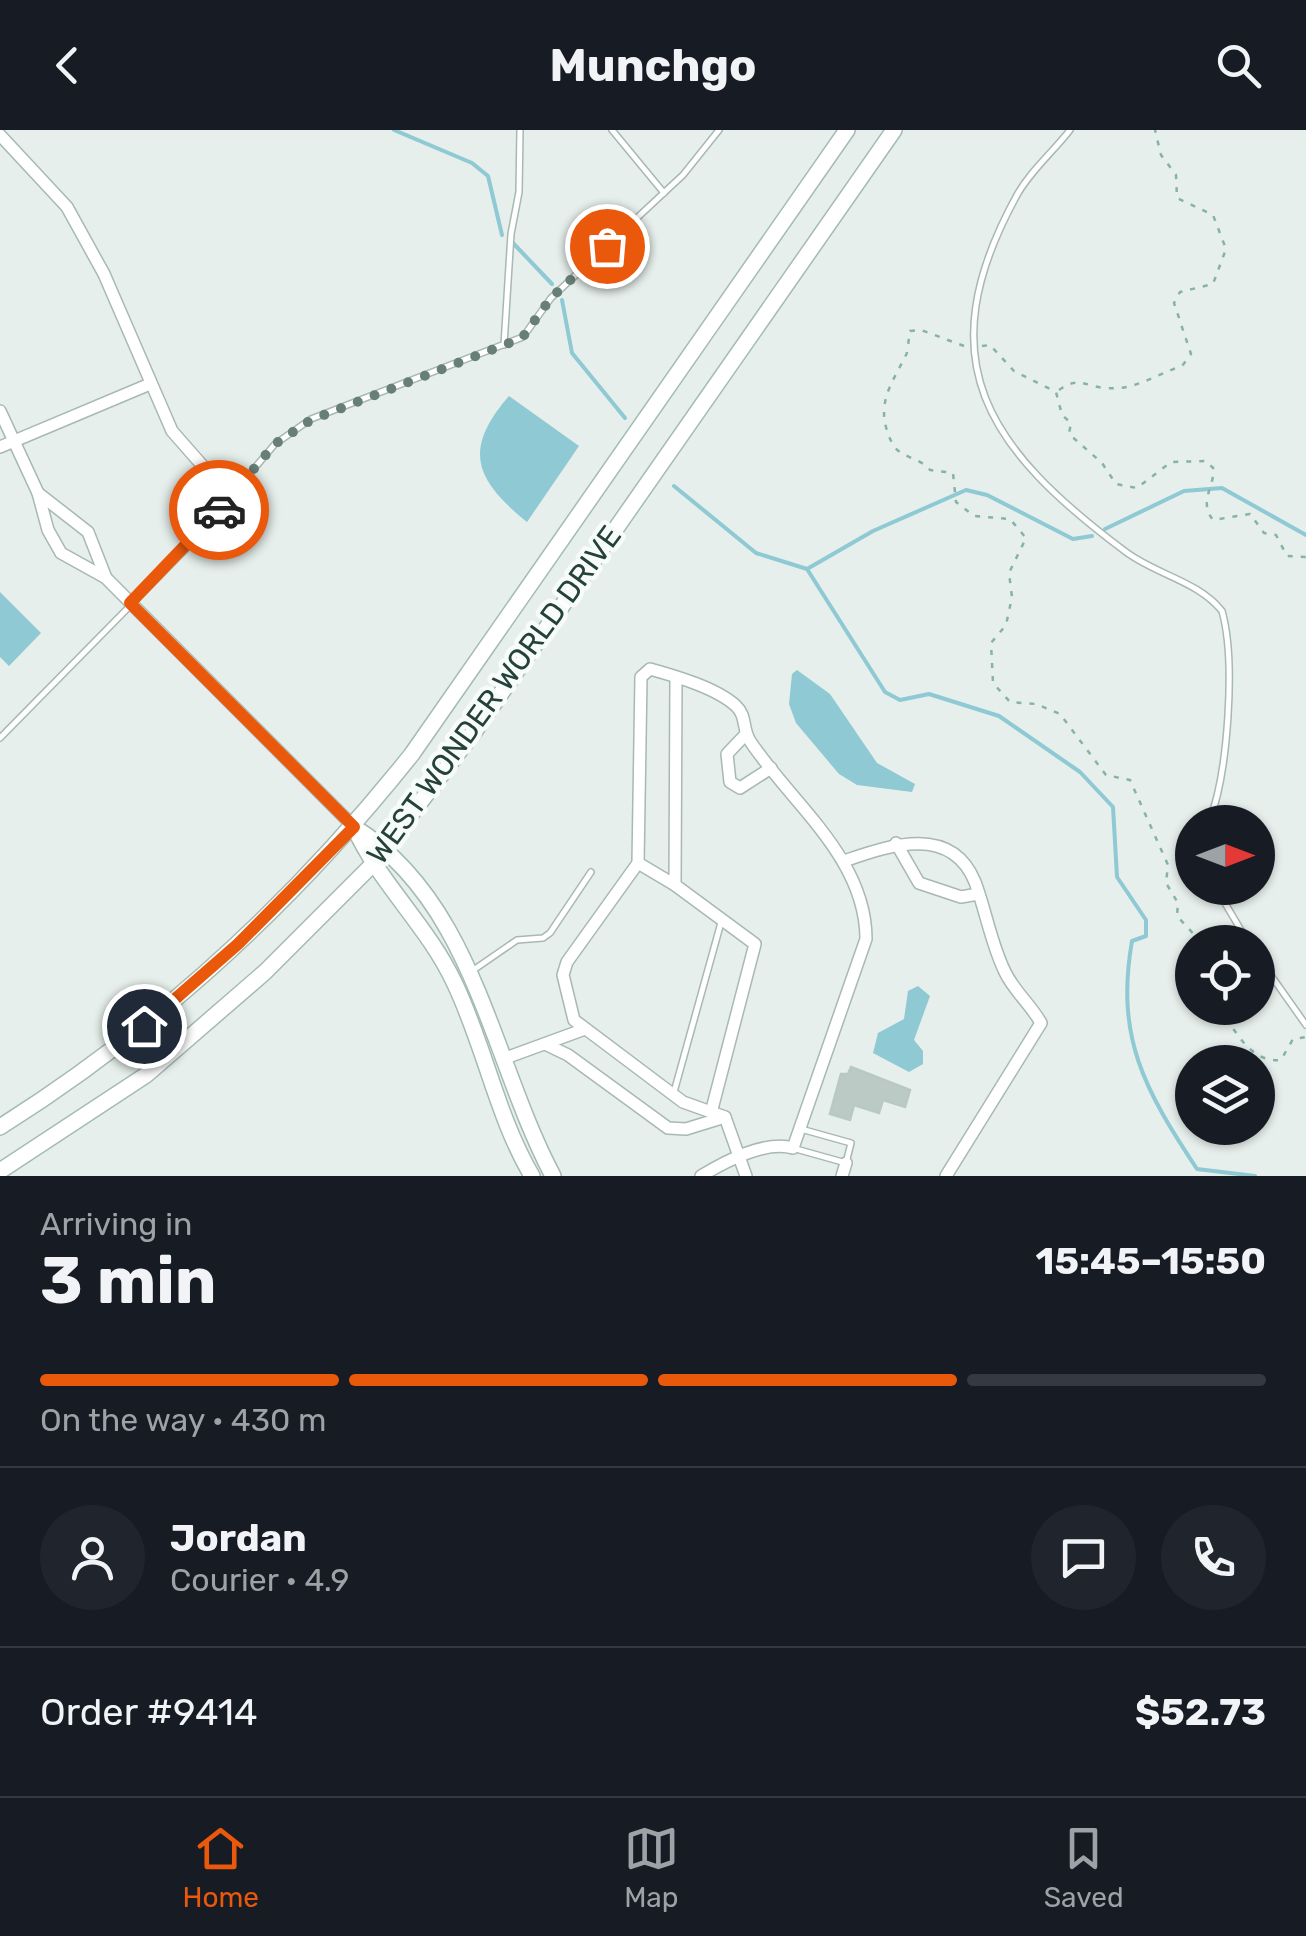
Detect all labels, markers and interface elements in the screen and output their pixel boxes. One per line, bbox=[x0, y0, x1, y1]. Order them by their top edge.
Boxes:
icon: back bbox=[40, 38, 95, 93]
icon: search bbox=[1211, 38, 1266, 93]
text: Munchgo bbox=[550, 39, 756, 92]
pin bbox=[565, 204, 650, 289]
icon: bag bbox=[580, 219, 635, 274]
courier bbox=[169, 460, 269, 560]
icon: car bbox=[192, 483, 247, 538]
street label: WEST WONDER WORLD DRIVE bbox=[359, 519, 629, 871]
north arrow bbox=[1175, 805, 1275, 905]
map controls bbox=[1175, 805, 1275, 1145]
button: locate bbox=[1175, 925, 1275, 1025]
pin bbox=[102, 984, 187, 1069]
icon: home bbox=[117, 999, 172, 1054]
button: layers bbox=[1175, 1045, 1275, 1145]
text: Arriving in bbox=[40, 1205, 192, 1243]
text: 15:45–15:50 bbox=[1036, 1238, 1266, 1284]
text: 3 min bbox=[40, 1242, 217, 1319]
text: On the way · 430 m bbox=[40, 1401, 327, 1439]
button: person bbox=[40, 1505, 145, 1610]
button: chat bbox=[1031, 1505, 1136, 1610]
button: phone bbox=[1161, 1505, 1266, 1610]
text: Jordan bbox=[170, 1515, 307, 1561]
text: Courier · 4.9 bbox=[170, 1561, 349, 1599]
text: Order #9414 bbox=[40, 1689, 258, 1735]
text: $52.73 bbox=[1135, 1689, 1266, 1735]
tab: Home bbox=[182, 1821, 259, 1914]
tab: Map bbox=[624, 1821, 679, 1914]
tab: Saved bbox=[1044, 1821, 1124, 1914]

